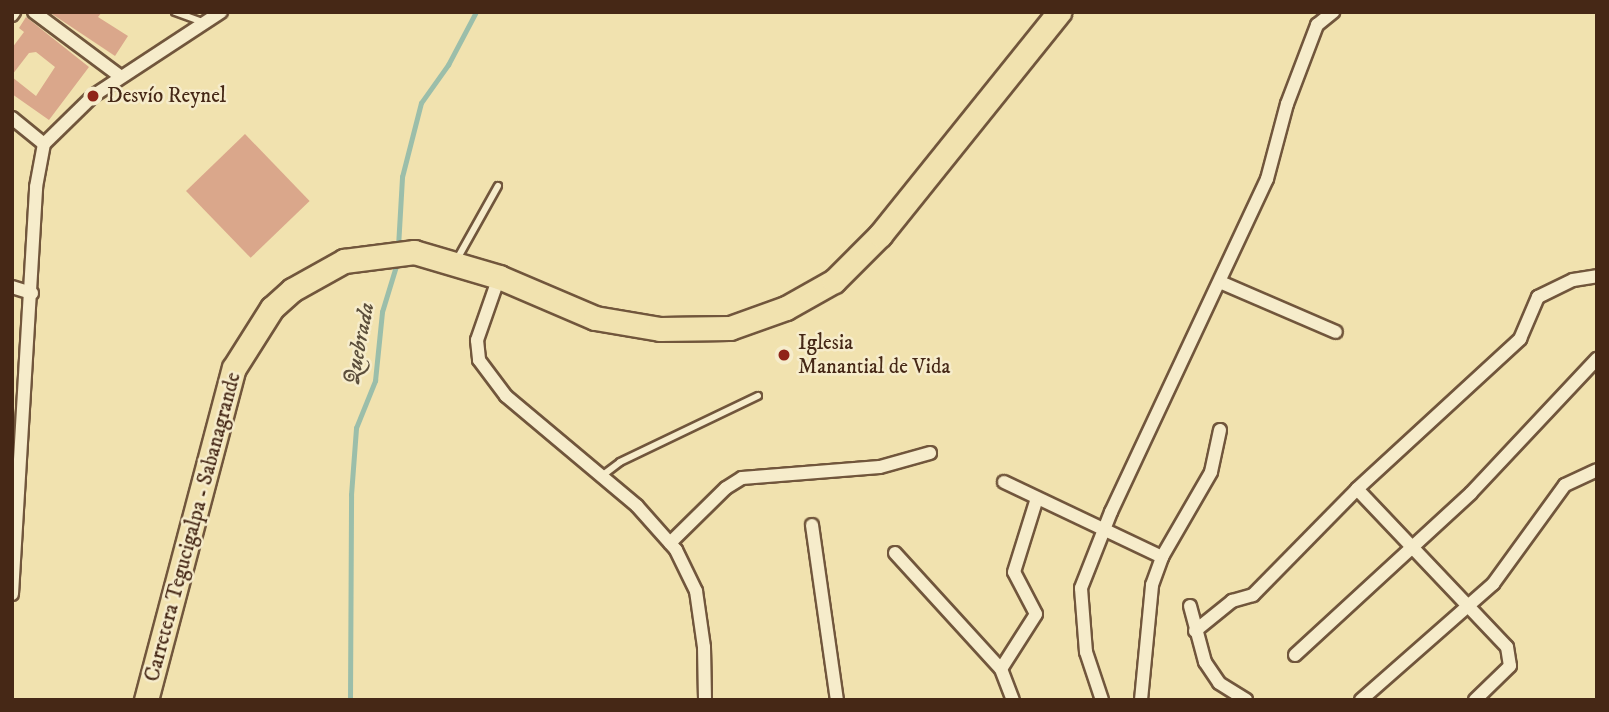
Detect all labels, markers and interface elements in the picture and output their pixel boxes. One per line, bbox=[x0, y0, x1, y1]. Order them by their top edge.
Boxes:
place label: Desvío Reynel bbox=[107, 83, 226, 109]
marker: Desvío Reynel bbox=[85, 88, 101, 104]
water label: Quebrada bbox=[338, 300, 382, 388]
place label: Iglesia Manantial de Vida bbox=[798, 330, 950, 380]
marker: Iglesia Manantial de Vida bbox=[776, 347, 792, 363]
street label: Carretera Tegucigalpa - Sabanagrande bbox=[140, 370, 246, 684]

